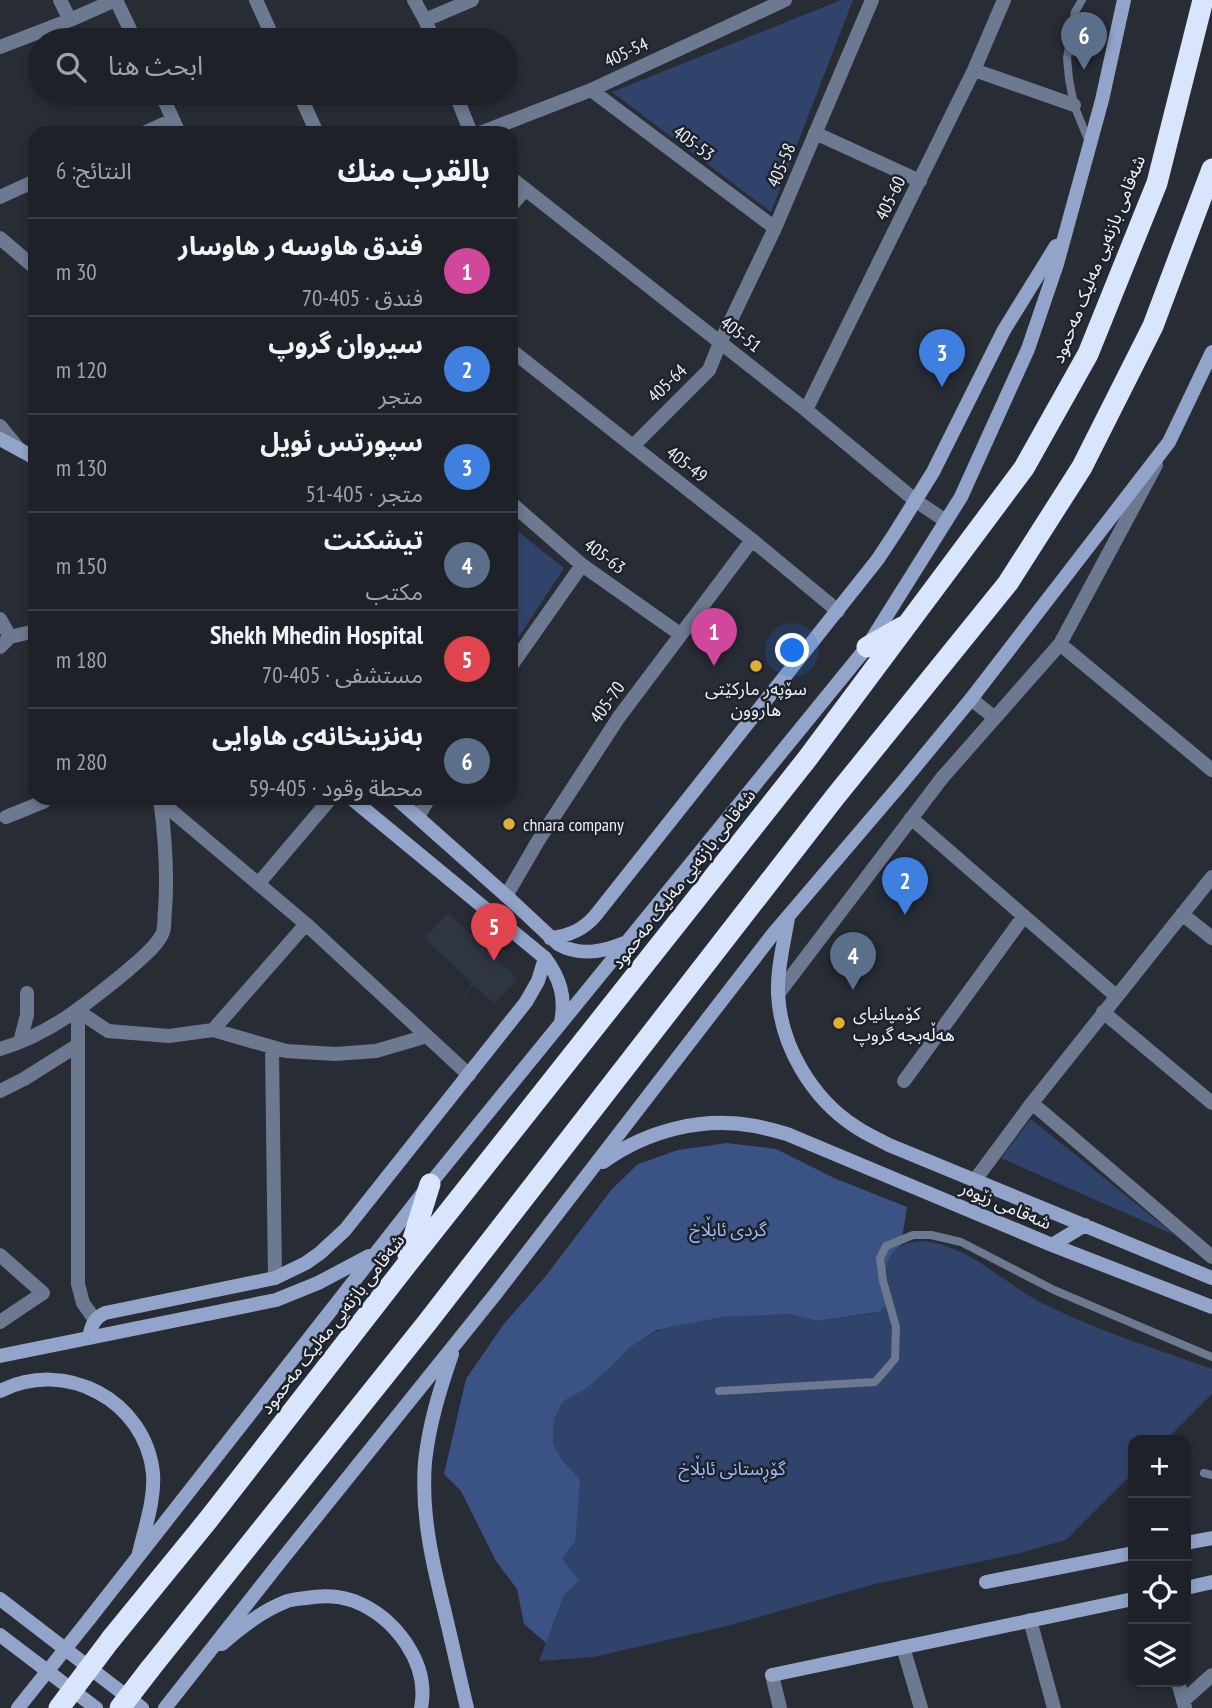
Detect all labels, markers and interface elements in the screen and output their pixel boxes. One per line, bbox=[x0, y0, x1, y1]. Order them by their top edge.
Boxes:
pin: 6 bbox=[1061, 12, 1107, 70]
search box bbox=[28, 28, 518, 105]
street label: 405-54 bbox=[600, 32, 652, 72]
icon: search bbox=[52, 48, 90, 86]
text: ابحث هنا bbox=[108, 49, 203, 82]
street label: 405-53 bbox=[669, 120, 719, 166]
street label: 405-58 bbox=[761, 139, 801, 191]
text: بالقرب منك bbox=[338, 150, 490, 189]
street label: شەقامی بازنەیی مەلیک مەحمود bbox=[1046, 152, 1150, 366]
text: النتائج: 6 bbox=[56, 156, 132, 185]
street label: 405-60 bbox=[870, 172, 910, 224]
text: فندق هاوسه ر هاوسار bbox=[178, 229, 423, 262]
text: 30 m bbox=[56, 257, 97, 286]
text: 1 bbox=[462, 257, 473, 286]
text: فندق · 405-70 bbox=[302, 283, 423, 312]
street label: 405-51 bbox=[716, 311, 766, 357]
text: سیروان گروپ bbox=[268, 327, 423, 360]
pin: 3 bbox=[919, 329, 965, 387]
text: 120 m bbox=[56, 355, 107, 384]
text: 2 bbox=[462, 355, 473, 384]
street label: 405-64 bbox=[643, 359, 691, 407]
text: متجر bbox=[379, 381, 423, 410]
text: سپورتس ئويل bbox=[260, 425, 423, 458]
street label: 405-49 bbox=[662, 441, 712, 487]
text: 130 m bbox=[56, 453, 107, 482]
text: 3 bbox=[462, 453, 473, 482]
text: متجر · 405-51 bbox=[305, 479, 423, 508]
text: تيشكنت bbox=[324, 523, 423, 556]
street label: 405-63 bbox=[580, 533, 630, 579]
text: 150 m bbox=[56, 551, 107, 580]
text: 4 bbox=[462, 551, 473, 580]
text: مكتب bbox=[366, 577, 423, 606]
pin: 1 bbox=[691, 608, 737, 666]
text: Shekh Mhedin Hospital bbox=[210, 618, 423, 651]
your location bbox=[775, 633, 809, 667]
text: 180 m bbox=[56, 645, 107, 674]
text: 5 bbox=[462, 645, 473, 674]
marker: سۆپەر ماركێتی هاروون bbox=[748, 658, 764, 674]
text: مستشفى · 405-70 bbox=[262, 660, 423, 689]
street label: 405-70 bbox=[584, 677, 630, 727]
place label: سۆپەر ماركێتی هاروون bbox=[705, 677, 807, 721]
text: بەنزینخانەی ھاوایی bbox=[212, 719, 423, 752]
text: 280 m bbox=[56, 747, 107, 776]
text: 6 bbox=[462, 747, 473, 776]
text: محطة وقود · 405-59 bbox=[248, 773, 423, 802]
street label: شەقامی بازنەیی مەلیک مەحمود bbox=[606, 784, 760, 974]
place label: chnara company bbox=[523, 813, 624, 836]
marker: chnara company bbox=[501, 816, 517, 832]
pin: 2 bbox=[882, 857, 928, 915]
pin: 5 bbox=[471, 903, 517, 961]
pin: 4 bbox=[830, 932, 876, 990]
place label: کۆمپانیای ھەڵەبجە گروپ bbox=[853, 1002, 955, 1046]
marker: کۆمپانیای ھەڵەبجە گروپ bbox=[831, 1015, 847, 1031]
street label: شەقامی زێوەر bbox=[956, 1175, 1055, 1234]
park label: گردی ئابڵاخ bbox=[689, 1216, 767, 1243]
street label: شەقامی بازنەیی مەلیک مەحمود bbox=[255, 1229, 409, 1419]
map controls bbox=[1128, 1435, 1191, 1687]
button: + bbox=[1128, 1435, 1191, 1498]
park label: گۆڕستانی ئابڵاخ bbox=[678, 1455, 786, 1483]
button: − bbox=[1128, 1498, 1191, 1561]
button: locate bbox=[1128, 1561, 1191, 1624]
button: layers bbox=[1128, 1624, 1191, 1687]

